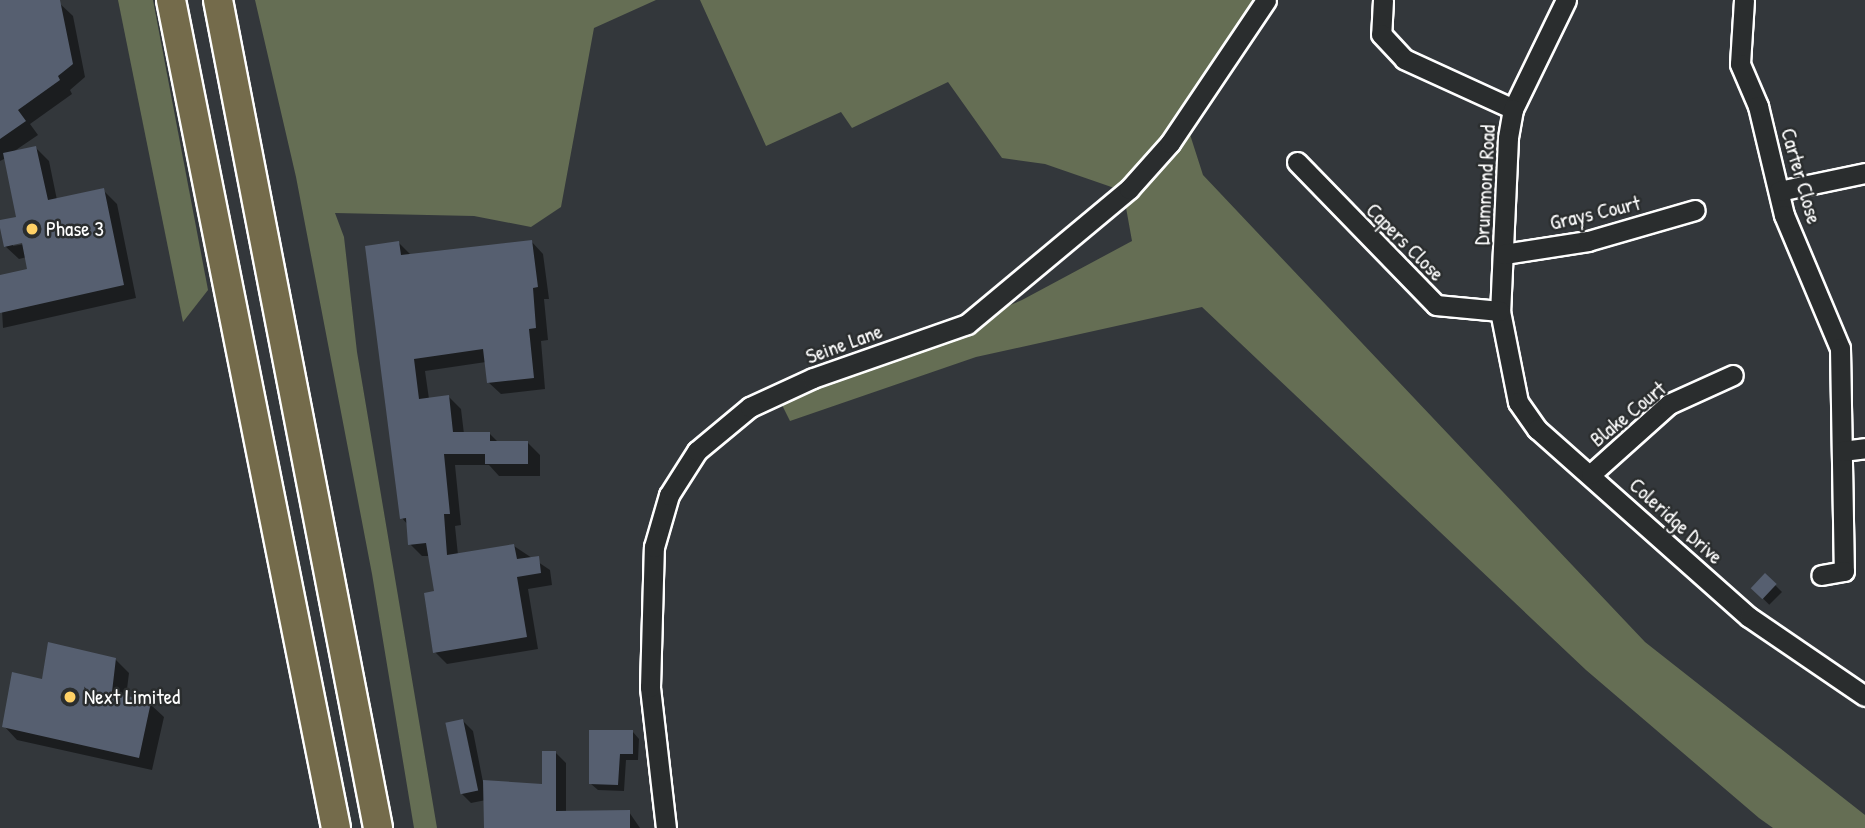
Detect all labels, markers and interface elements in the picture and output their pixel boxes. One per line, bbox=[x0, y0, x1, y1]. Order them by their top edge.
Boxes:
street label: Drummond Road bbox=[1469, 124, 1501, 246]
street label: Carter Close bbox=[1775, 125, 1827, 227]
street label: Grays Court bbox=[1547, 190, 1643, 236]
street label: Capers Close bbox=[1361, 198, 1449, 286]
place label: Phase 3 bbox=[46, 216, 104, 242]
marker: Phase 3 bbox=[24, 221, 40, 237]
street label: Seine Lane bbox=[802, 319, 886, 369]
street label: Blake Court bbox=[1585, 376, 1671, 452]
street label: Coleridge Drive bbox=[1624, 473, 1728, 569]
place label: Next Limited bbox=[84, 684, 180, 710]
marker: Next Limited bbox=[62, 689, 78, 705]

